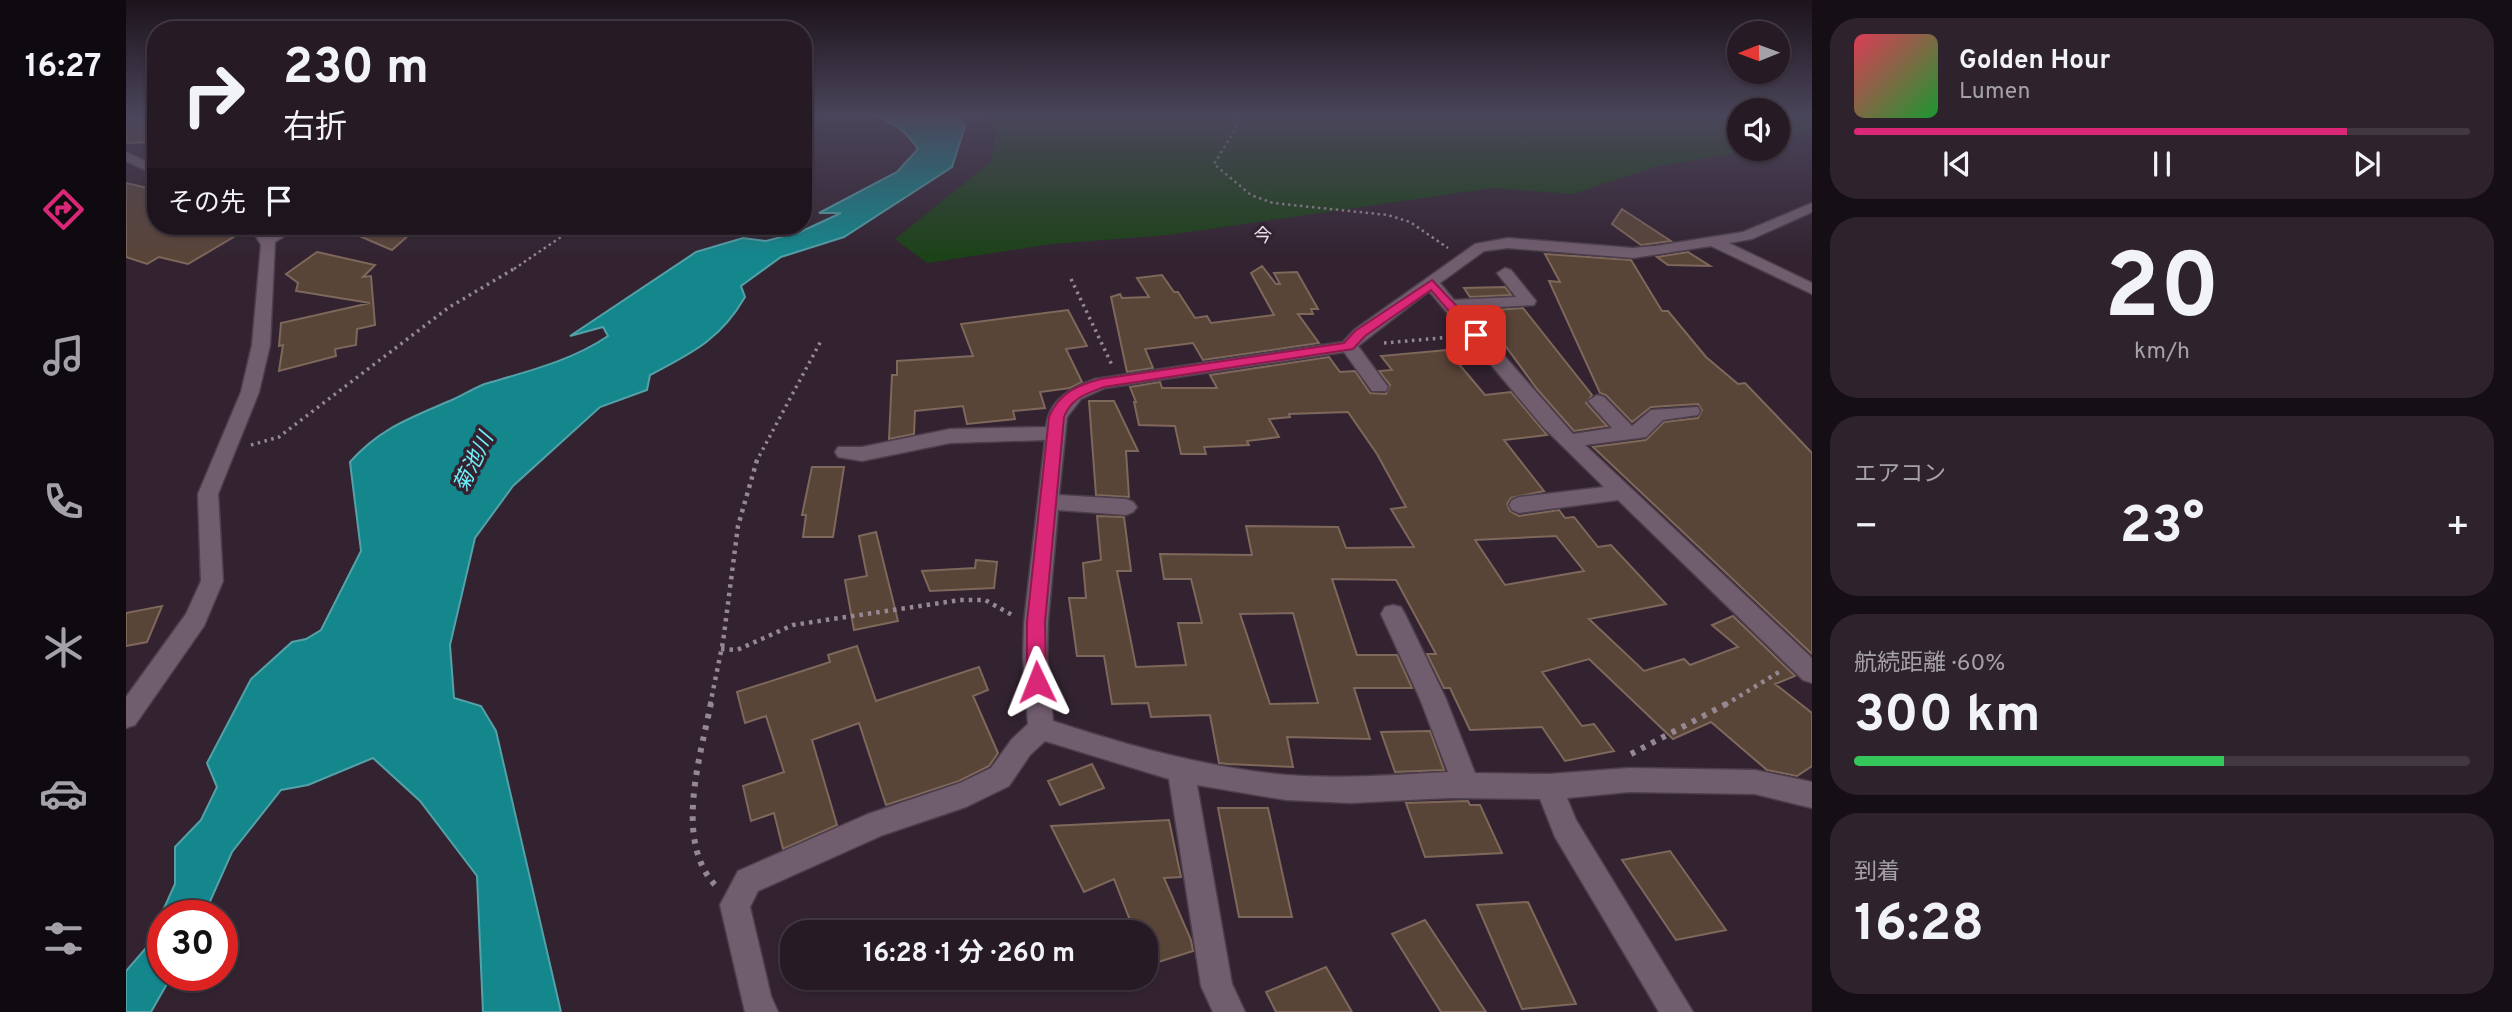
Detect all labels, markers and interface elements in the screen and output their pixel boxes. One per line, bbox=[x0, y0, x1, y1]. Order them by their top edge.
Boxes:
north arrow bbox=[1727, 21, 1790, 84]
map controls bbox=[1727, 21, 1790, 161]
text: 230 m bbox=[283, 39, 429, 101]
text: Golden Hour bbox=[1959, 45, 2110, 78]
text: 16:27 bbox=[25, 48, 101, 88]
icon: right bbox=[168, 49, 259, 140]
text: Lumen bbox=[1959, 78, 2030, 107]
button: sound bbox=[1727, 98, 1790, 161]
text: 右折 bbox=[283, 109, 347, 149]
icon: previous bbox=[1938, 145, 1976, 183]
icon: pause bbox=[2143, 145, 2181, 183]
icon: next bbox=[2348, 145, 2386, 183]
icon: arrive bbox=[260, 182, 298, 220]
icon: directions bbox=[39, 185, 88, 234]
text: その先 bbox=[168, 188, 246, 221]
district label: 今 bbox=[1253, 225, 1273, 249]
text: 20 bbox=[2104, 235, 2220, 350]
pin bbox=[1446, 305, 1506, 365]
icon: arrive bbox=[1457, 316, 1495, 354]
icon: music bbox=[39, 331, 88, 380]
text: km/h bbox=[2134, 338, 2190, 367]
water label: 菊池川 bbox=[448, 427, 501, 497]
text: エアコン bbox=[1854, 461, 1946, 490]
icon: phone bbox=[39, 477, 88, 526]
text: 23° bbox=[2120, 495, 2204, 561]
text: − bbox=[1854, 504, 1879, 553]
text: + bbox=[2445, 504, 2470, 553]
icon: climate bbox=[39, 623, 88, 672]
position arrow bbox=[1000, 645, 1074, 719]
text: 航続距離 · 60% bbox=[1854, 650, 2005, 679]
text: 300 km bbox=[1854, 684, 2041, 750]
icon: car bbox=[39, 769, 88, 818]
text: 到着 bbox=[1854, 859, 1900, 888]
text: 16:28 bbox=[1854, 893, 1984, 959]
speed limit sign: 30 bbox=[147, 900, 238, 991]
icon: filters bbox=[39, 914, 88, 963]
text: 16:28 · 1 分 · 260 m bbox=[863, 938, 1075, 971]

